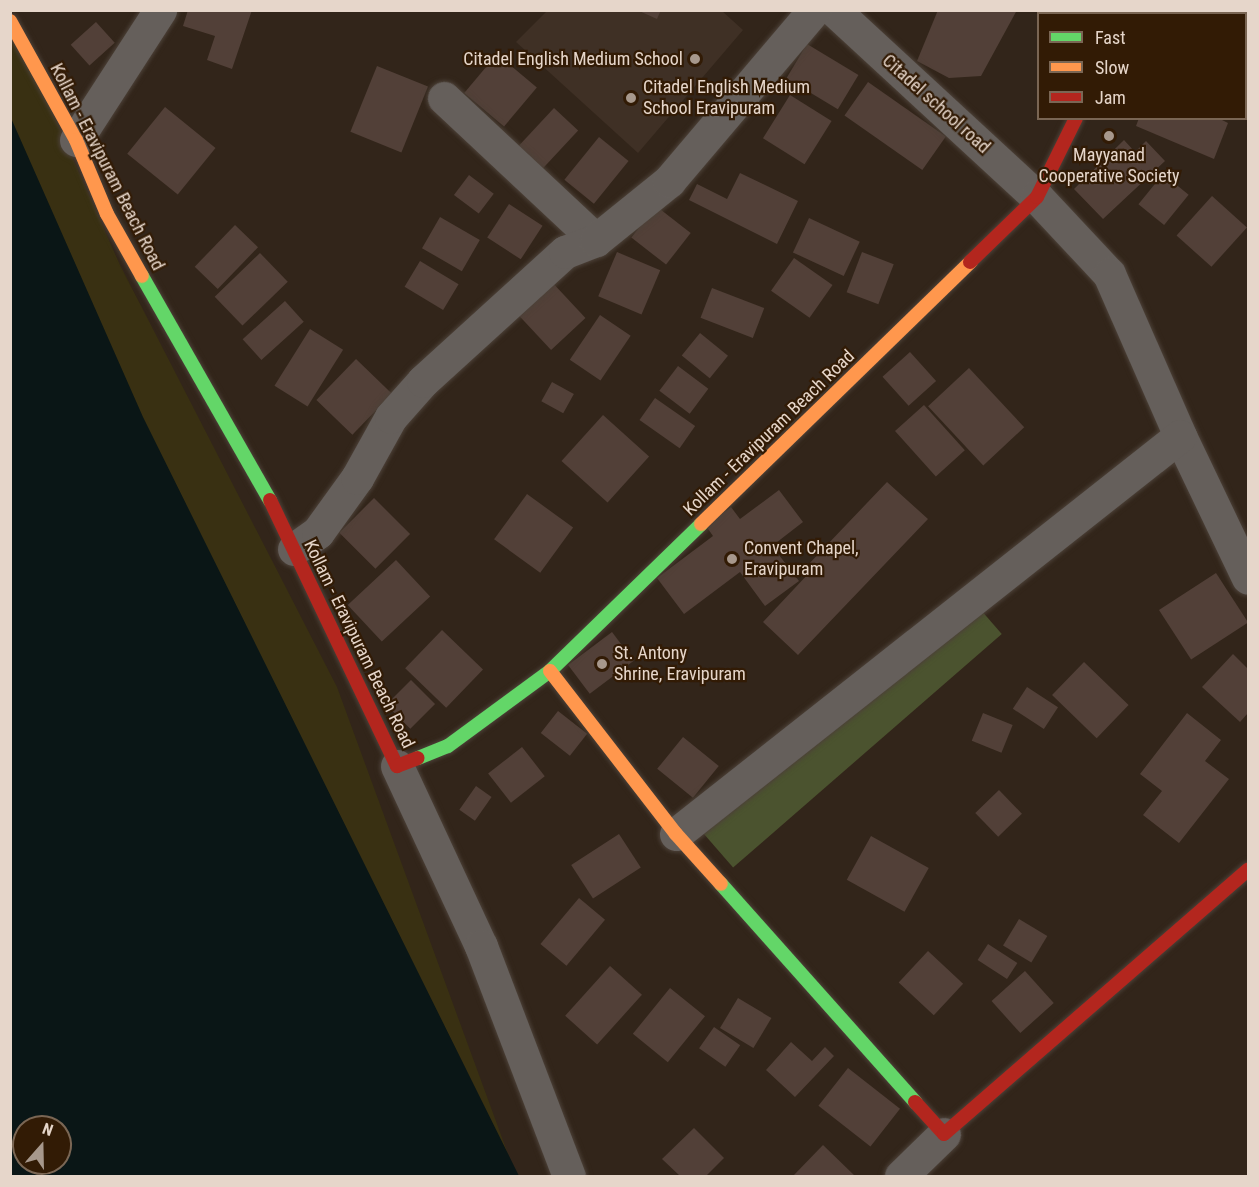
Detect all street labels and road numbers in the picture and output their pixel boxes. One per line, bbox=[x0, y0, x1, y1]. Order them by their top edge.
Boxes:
street label: Citadel school road bbox=[878, 50, 994, 158]
street label: Kollam - Eravipuram Beach Road bbox=[45, 60, 169, 274]
street label: Kollam - Eravipuram Beach Road bbox=[679, 346, 859, 520]
street label: Kollam - Eravipuram Beach Road bbox=[299, 536, 419, 752]

